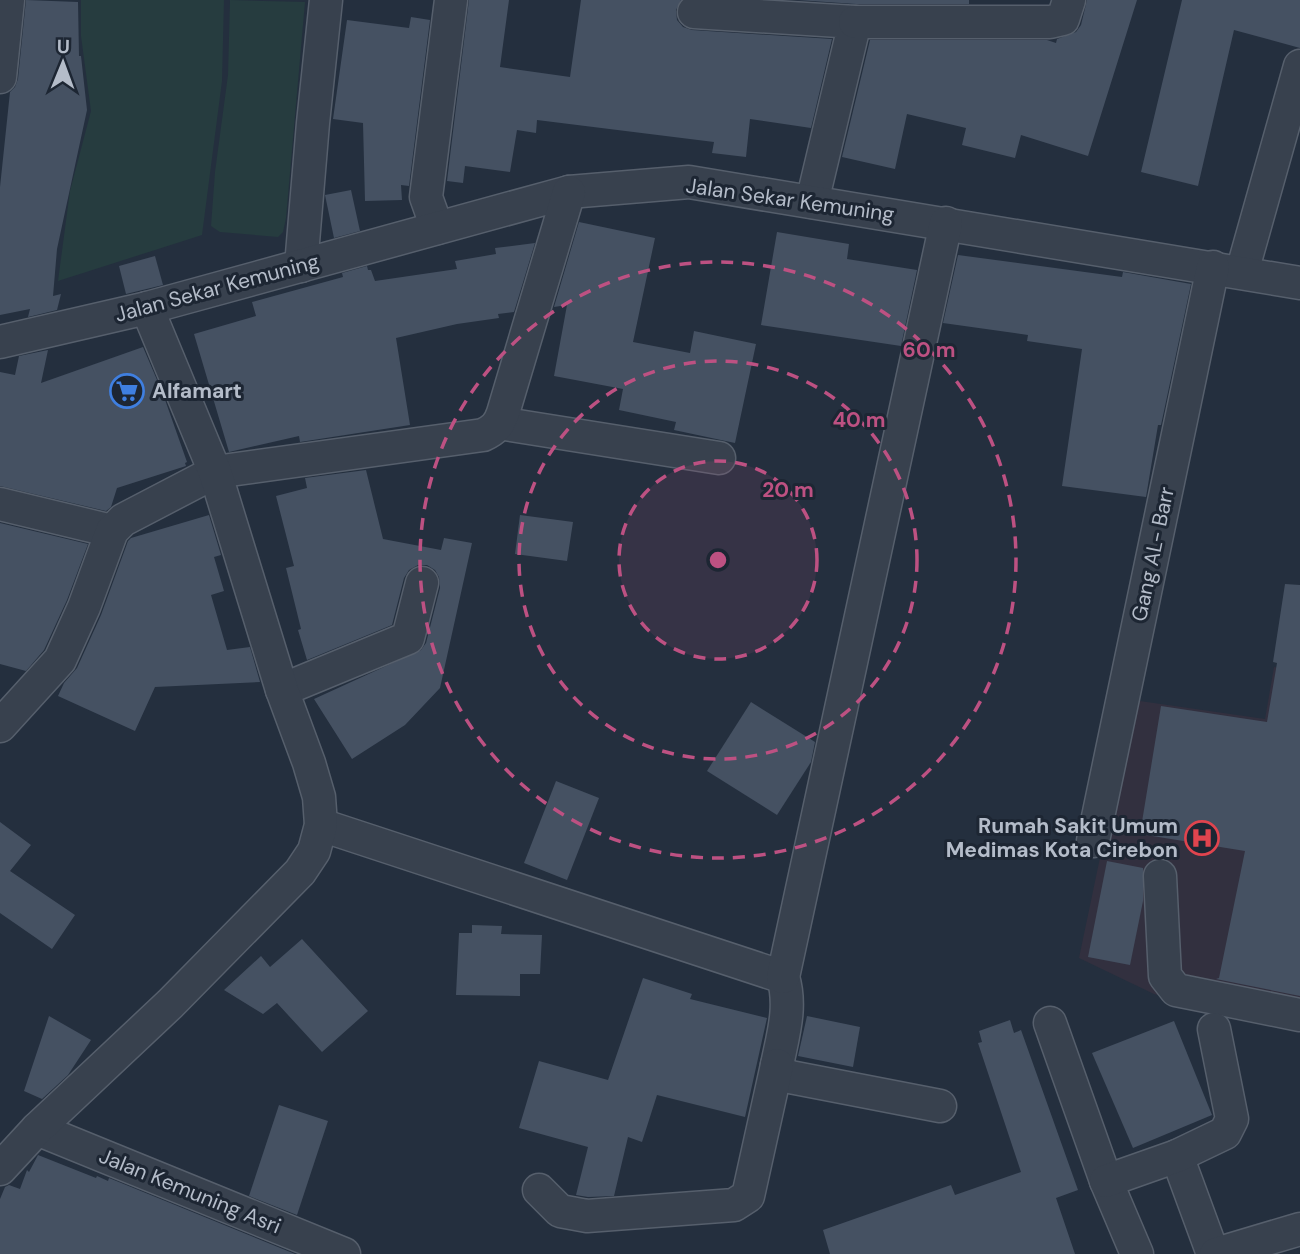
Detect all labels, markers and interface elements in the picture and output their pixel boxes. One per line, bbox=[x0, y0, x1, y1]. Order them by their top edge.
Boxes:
north arrow bbox=[28, 28, 98, 98]
text: U bbox=[57, 34, 70, 59]
street label: Jalan Sekar Kemuning bbox=[684, 172, 896, 229]
street label: Jalan Sekar Kemuning bbox=[112, 247, 322, 329]
text: 60 m bbox=[903, 336, 955, 364]
supermarket icon: Alfamart bbox=[108, 372, 146, 410]
place label: Alfamart bbox=[152, 377, 242, 405]
text: 40 m bbox=[832, 406, 886, 434]
text: 20 m bbox=[762, 476, 814, 504]
street label: Gang AL- Barr bbox=[1125, 484, 1181, 624]
centre of rings bbox=[706, 548, 730, 572]
place label: Rumah Sakit Umum Medimas Kota Cirebon bbox=[946, 812, 1178, 864]
hospital icon: Rumah Sakit Umum Medimas Kota Cirebon bbox=[1183, 819, 1221, 857]
street label: Jalan Kemuning Asri bbox=[95, 1142, 285, 1240]

